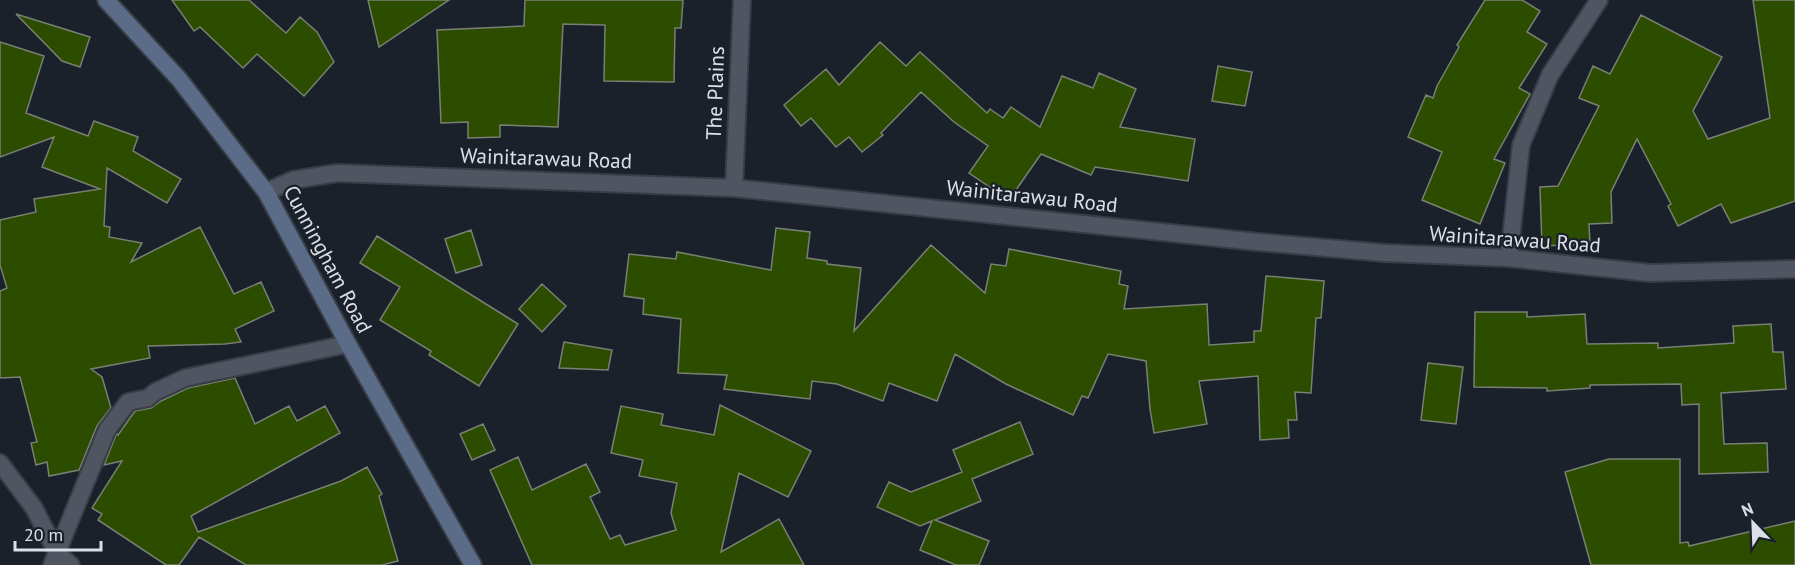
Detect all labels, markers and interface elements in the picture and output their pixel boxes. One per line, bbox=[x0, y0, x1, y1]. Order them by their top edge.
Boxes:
street label: The Plains bbox=[700, 46, 730, 140]
street label: Wainitarawau Road bbox=[460, 142, 632, 174]
street label: Wainitarawau Road bbox=[945, 174, 1119, 218]
street label: Cunningham Road bbox=[278, 181, 378, 337]
street label: Wainitarawau Road bbox=[1428, 220, 1602, 258]
north arrow bbox=[1723, 493, 1783, 553]
text: N bbox=[1738, 498, 1756, 520]
scale bar bbox=[15, 514, 100, 552]
text: 20 m bbox=[24, 523, 63, 546]

